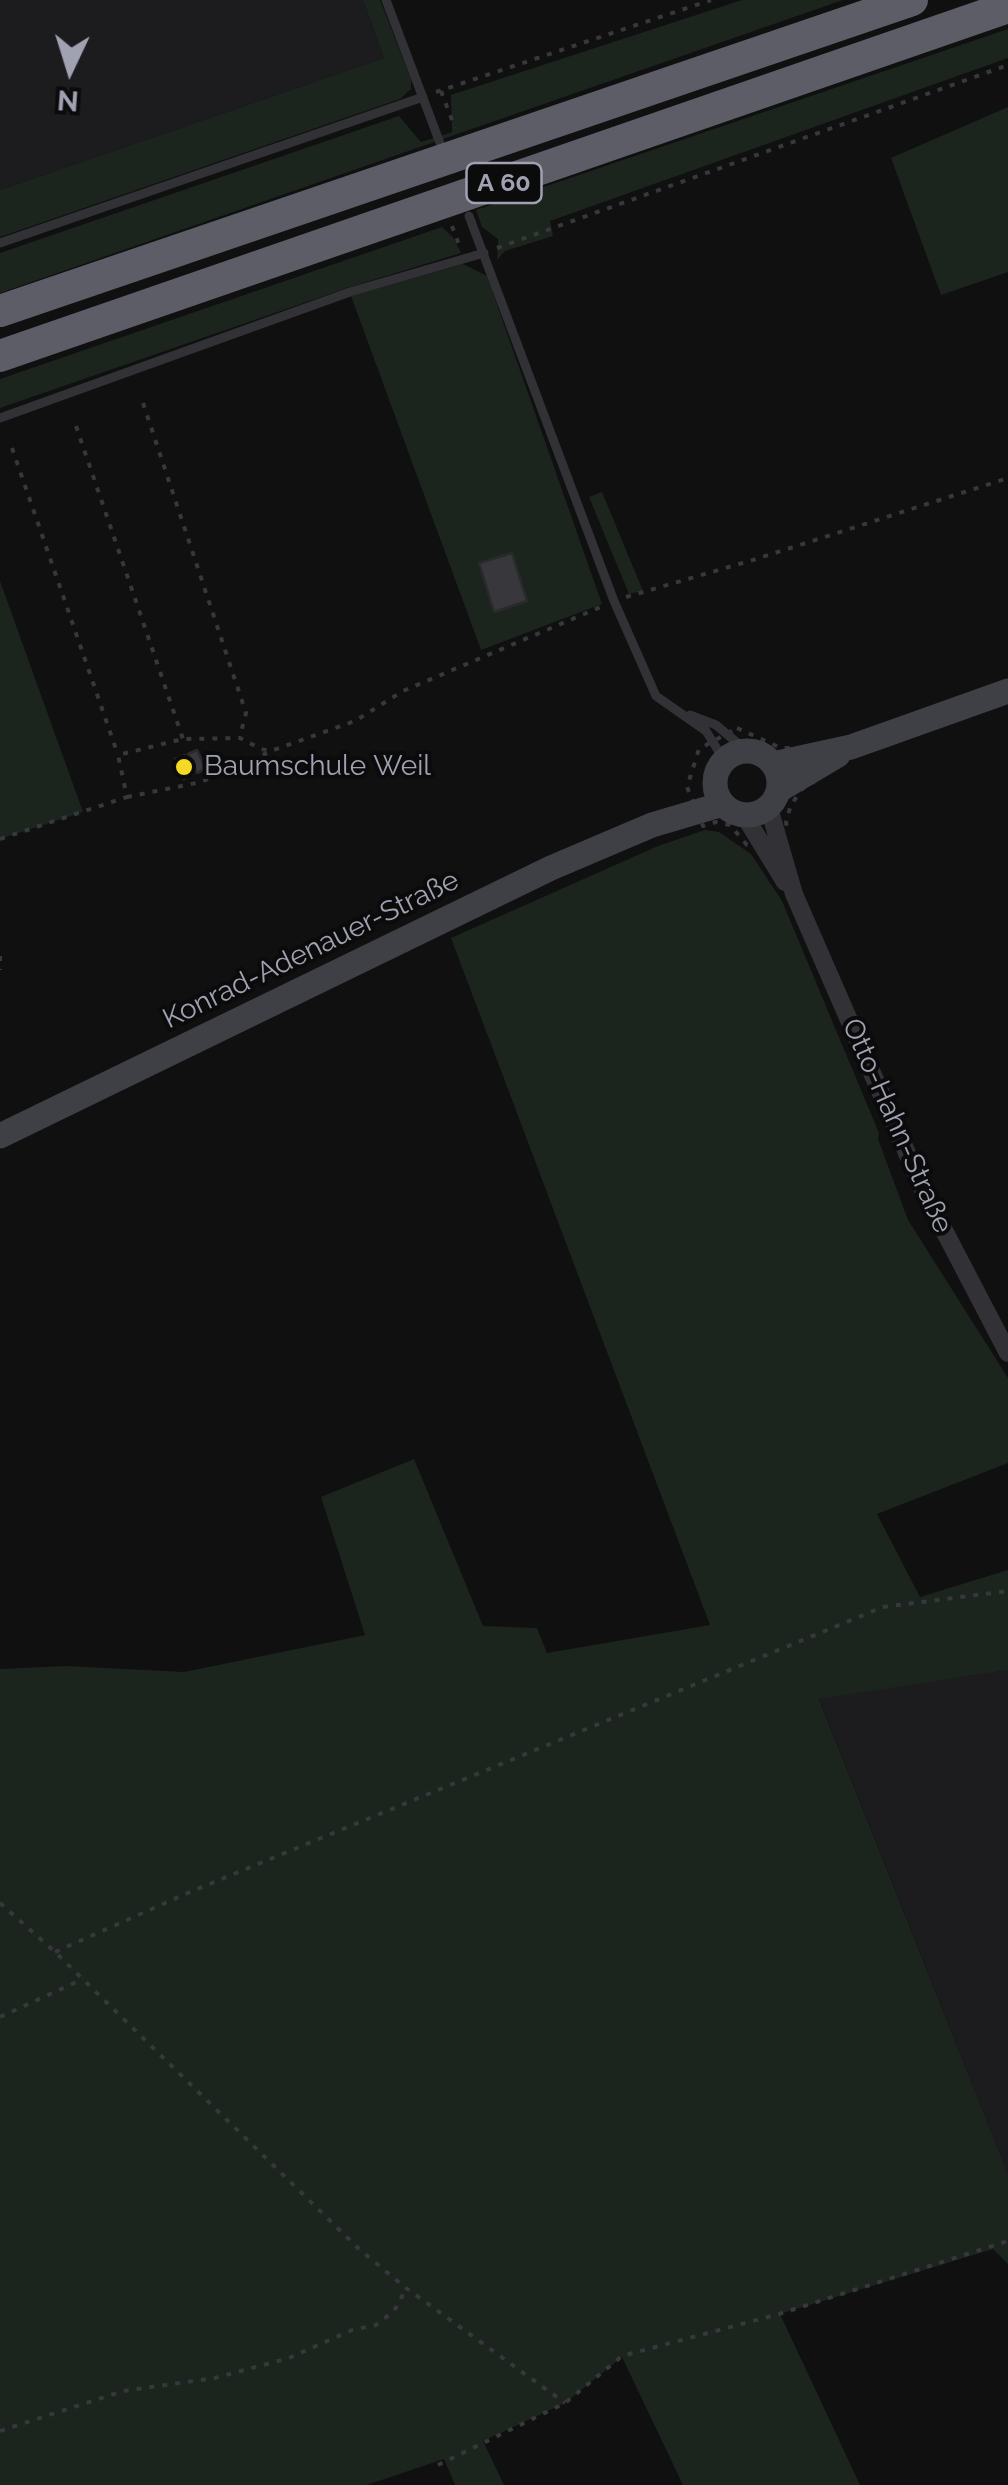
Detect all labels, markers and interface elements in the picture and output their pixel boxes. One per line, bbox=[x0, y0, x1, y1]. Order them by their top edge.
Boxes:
north arrow bbox=[20, 20, 120, 120]
text: N bbox=[56, 83, 80, 118]
road number: A 60 bbox=[466, 163, 542, 203]
place label: Baumschule Weil bbox=[204, 750, 431, 784]
marker: Baumschule Weil bbox=[173, 756, 195, 778]
street label: Konrad-Adenauer-Straße bbox=[158, 864, 464, 1036]
street label: Otto-Hahn-Straße bbox=[835, 1014, 959, 1238]

